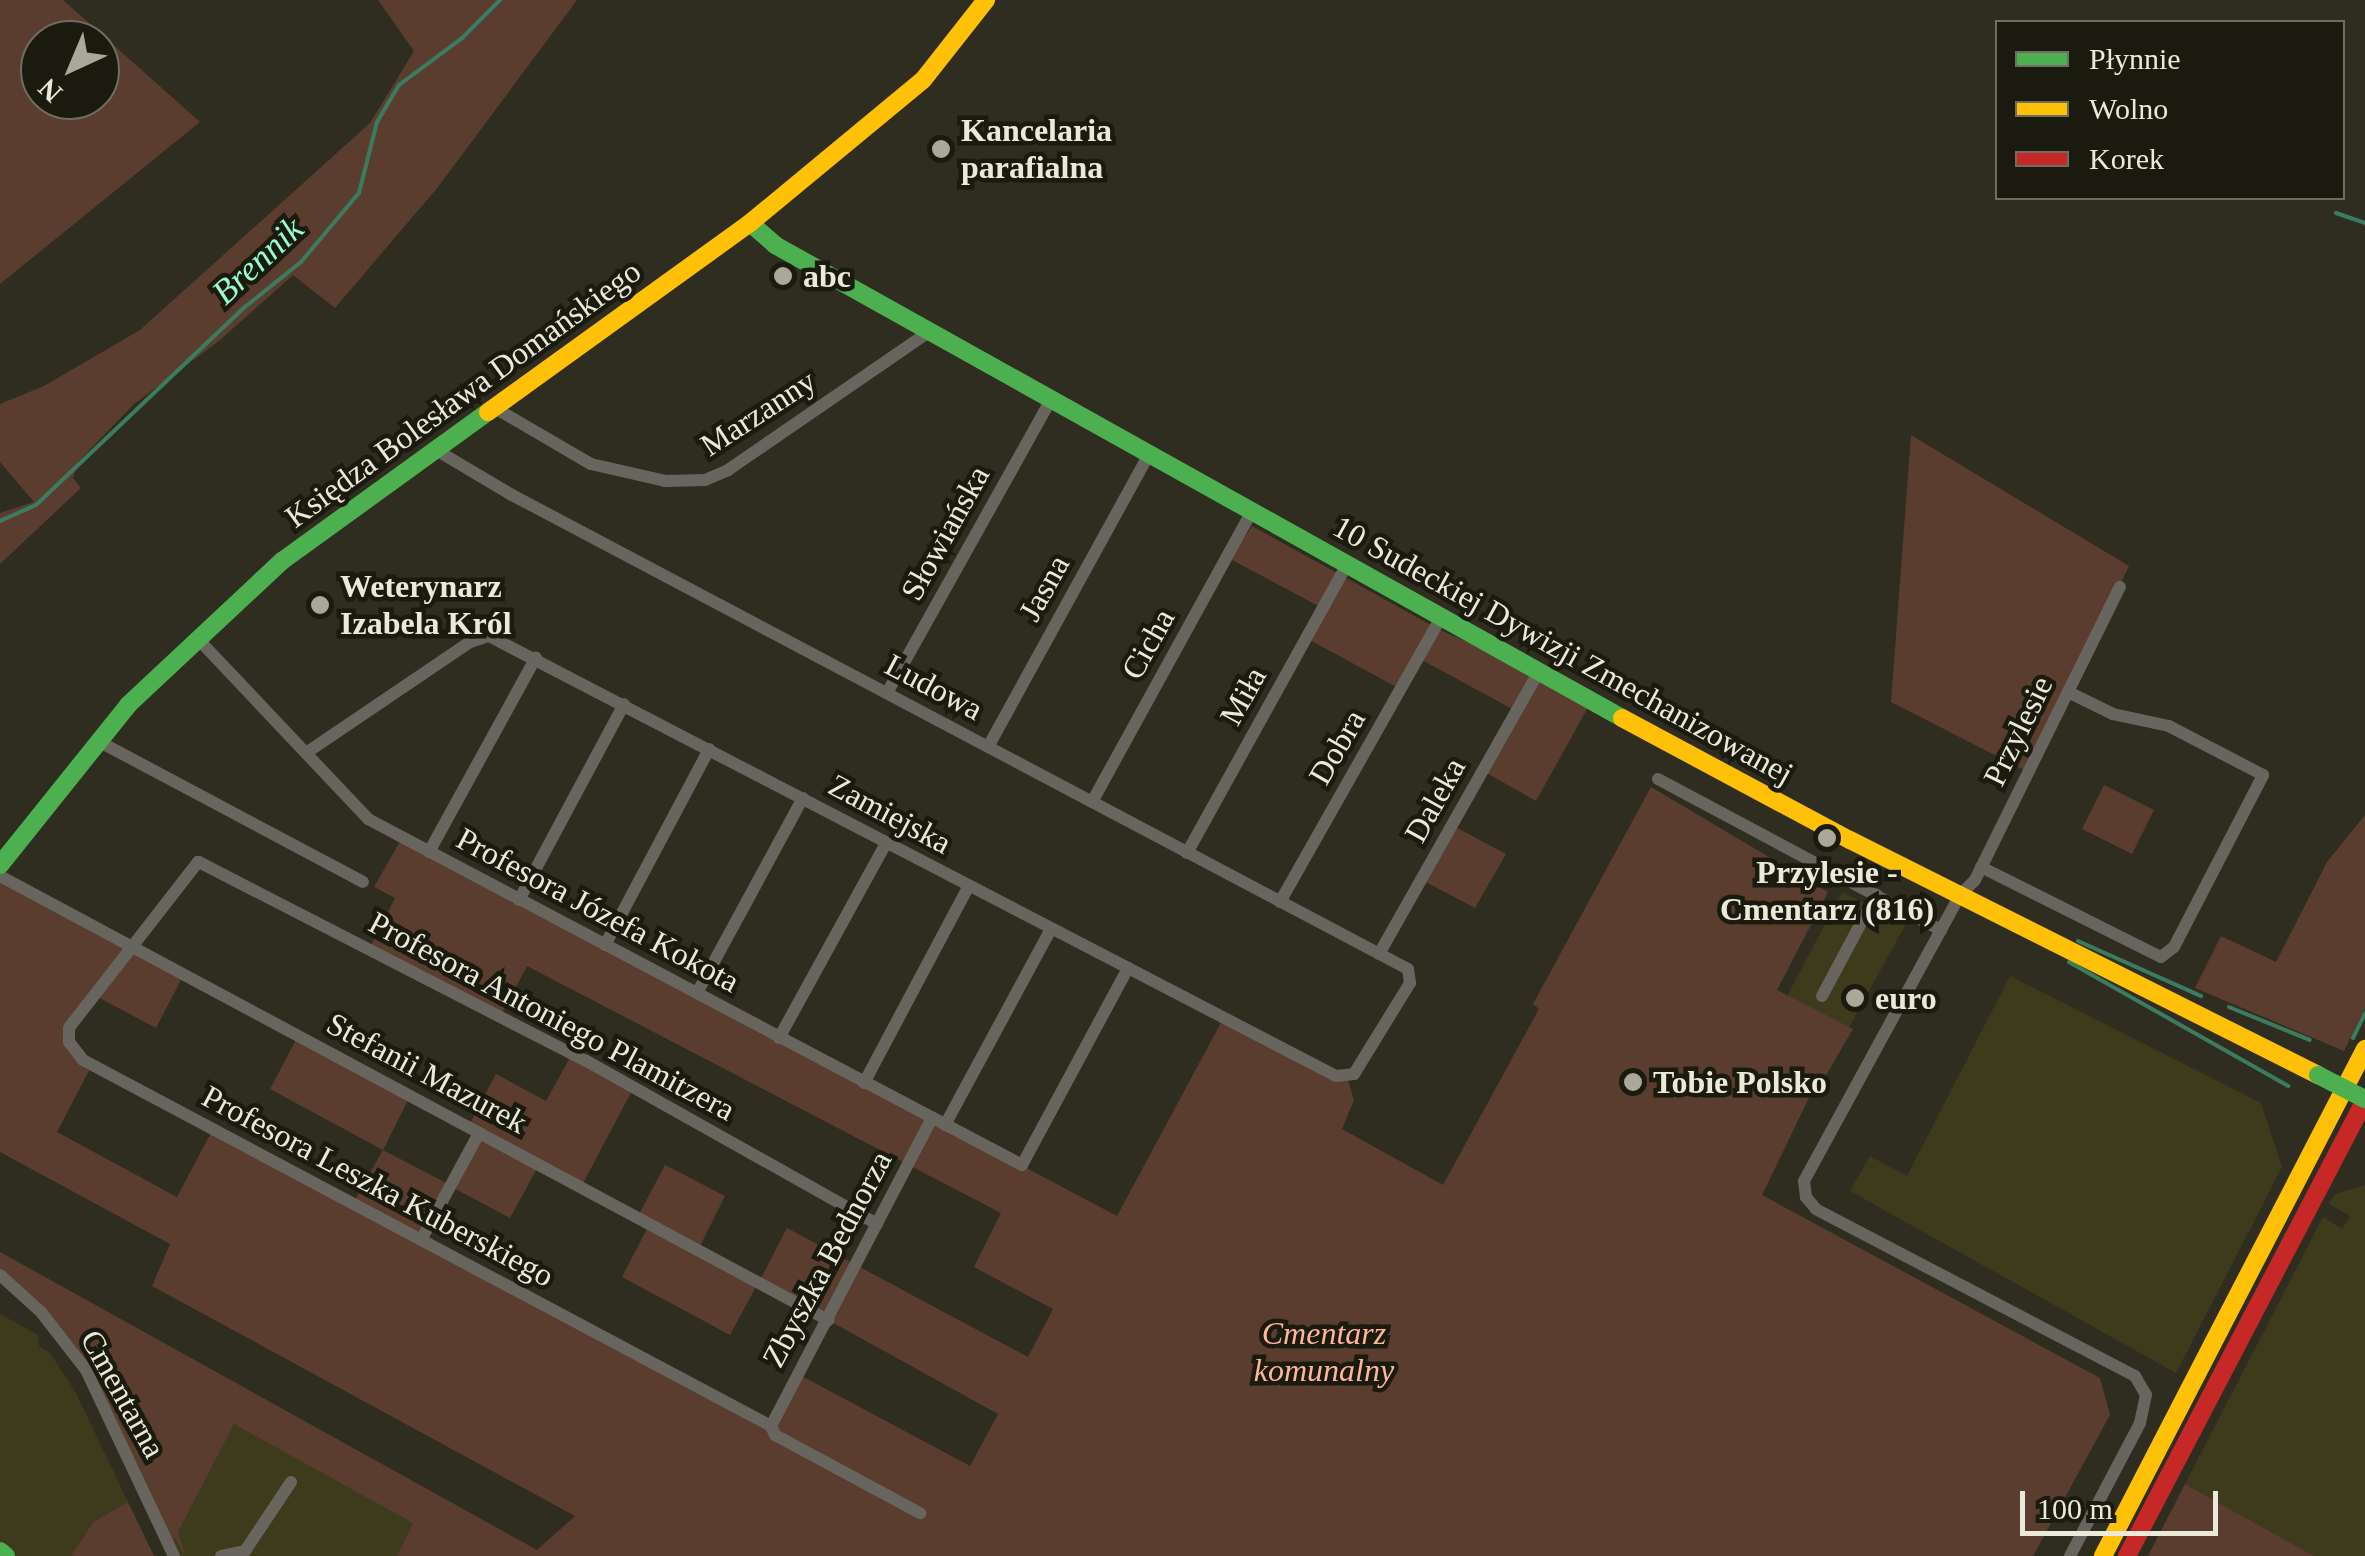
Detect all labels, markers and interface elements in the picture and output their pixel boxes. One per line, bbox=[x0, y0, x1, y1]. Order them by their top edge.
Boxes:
north arrow bbox=[20, 20, 120, 120]
legend bbox=[1995, 20, 2345, 200]
text: Płynnie bbox=[2089, 42, 2181, 75]
text: N bbox=[32, 72, 68, 109]
text: Wolno bbox=[2089, 92, 2168, 125]
place label: Kancelaria parafialna bbox=[961, 112, 1112, 187]
marker: Kancelaria parafialna bbox=[930, 138, 952, 160]
text: Korek bbox=[2089, 142, 2164, 175]
water label: Brennik bbox=[204, 208, 312, 314]
street label: Księdza Bolesława Domańskiego bbox=[278, 252, 648, 536]
place label: abc bbox=[803, 257, 851, 295]
marker: abc bbox=[772, 265, 794, 287]
street label: Marzanny bbox=[693, 362, 823, 464]
street label: Słowiańska bbox=[892, 459, 998, 607]
street label: 10 Sudeckiej Dywizji Zmechanizowanej bbox=[1326, 507, 1800, 793]
street label: Jasna bbox=[1010, 548, 1078, 628]
place label: Weterynarz Izabela Król bbox=[340, 568, 512, 643]
marker: Weterynarz Izabela Król bbox=[309, 594, 331, 616]
street label: Cicha bbox=[1113, 602, 1183, 686]
street label: Ludowa bbox=[879, 645, 989, 729]
street label: Miła bbox=[1212, 660, 1274, 732]
street label: Przylesie bbox=[1975, 670, 2061, 792]
street label: Dobra bbox=[1300, 703, 1374, 791]
street label: Daleka bbox=[1396, 751, 1474, 849]
street label: Zamiejska bbox=[822, 766, 958, 862]
street label: Profesora Józefa Kokota bbox=[450, 819, 746, 1001]
marker: Przylesie - Cmentarz (816) bbox=[1816, 827, 1838, 849]
place label: Przylesie - Cmentarz (816) bbox=[1720, 854, 1934, 929]
street label: Profesora Antoniego Plamitzera bbox=[362, 903, 742, 1129]
place label: euro bbox=[1875, 979, 1937, 1017]
marker: euro bbox=[1844, 987, 1866, 1009]
street label: Stefanii Mazurek bbox=[320, 1004, 534, 1142]
place label: Tobie Polsko bbox=[1653, 1063, 1827, 1101]
marker: Tobie Polsko bbox=[1622, 1071, 1644, 1093]
street label: Profesora Leszka Kuberskiego bbox=[196, 1077, 560, 1295]
street label: Zbyszka Bednorza bbox=[754, 1144, 900, 1374]
park label: Cmentarz komunalny bbox=[1254, 1315, 1394, 1390]
street label: Cmentarna bbox=[72, 1323, 174, 1465]
scale bar bbox=[2025, 1471, 2222, 1533]
text: 100 m bbox=[2037, 1492, 2113, 1525]

